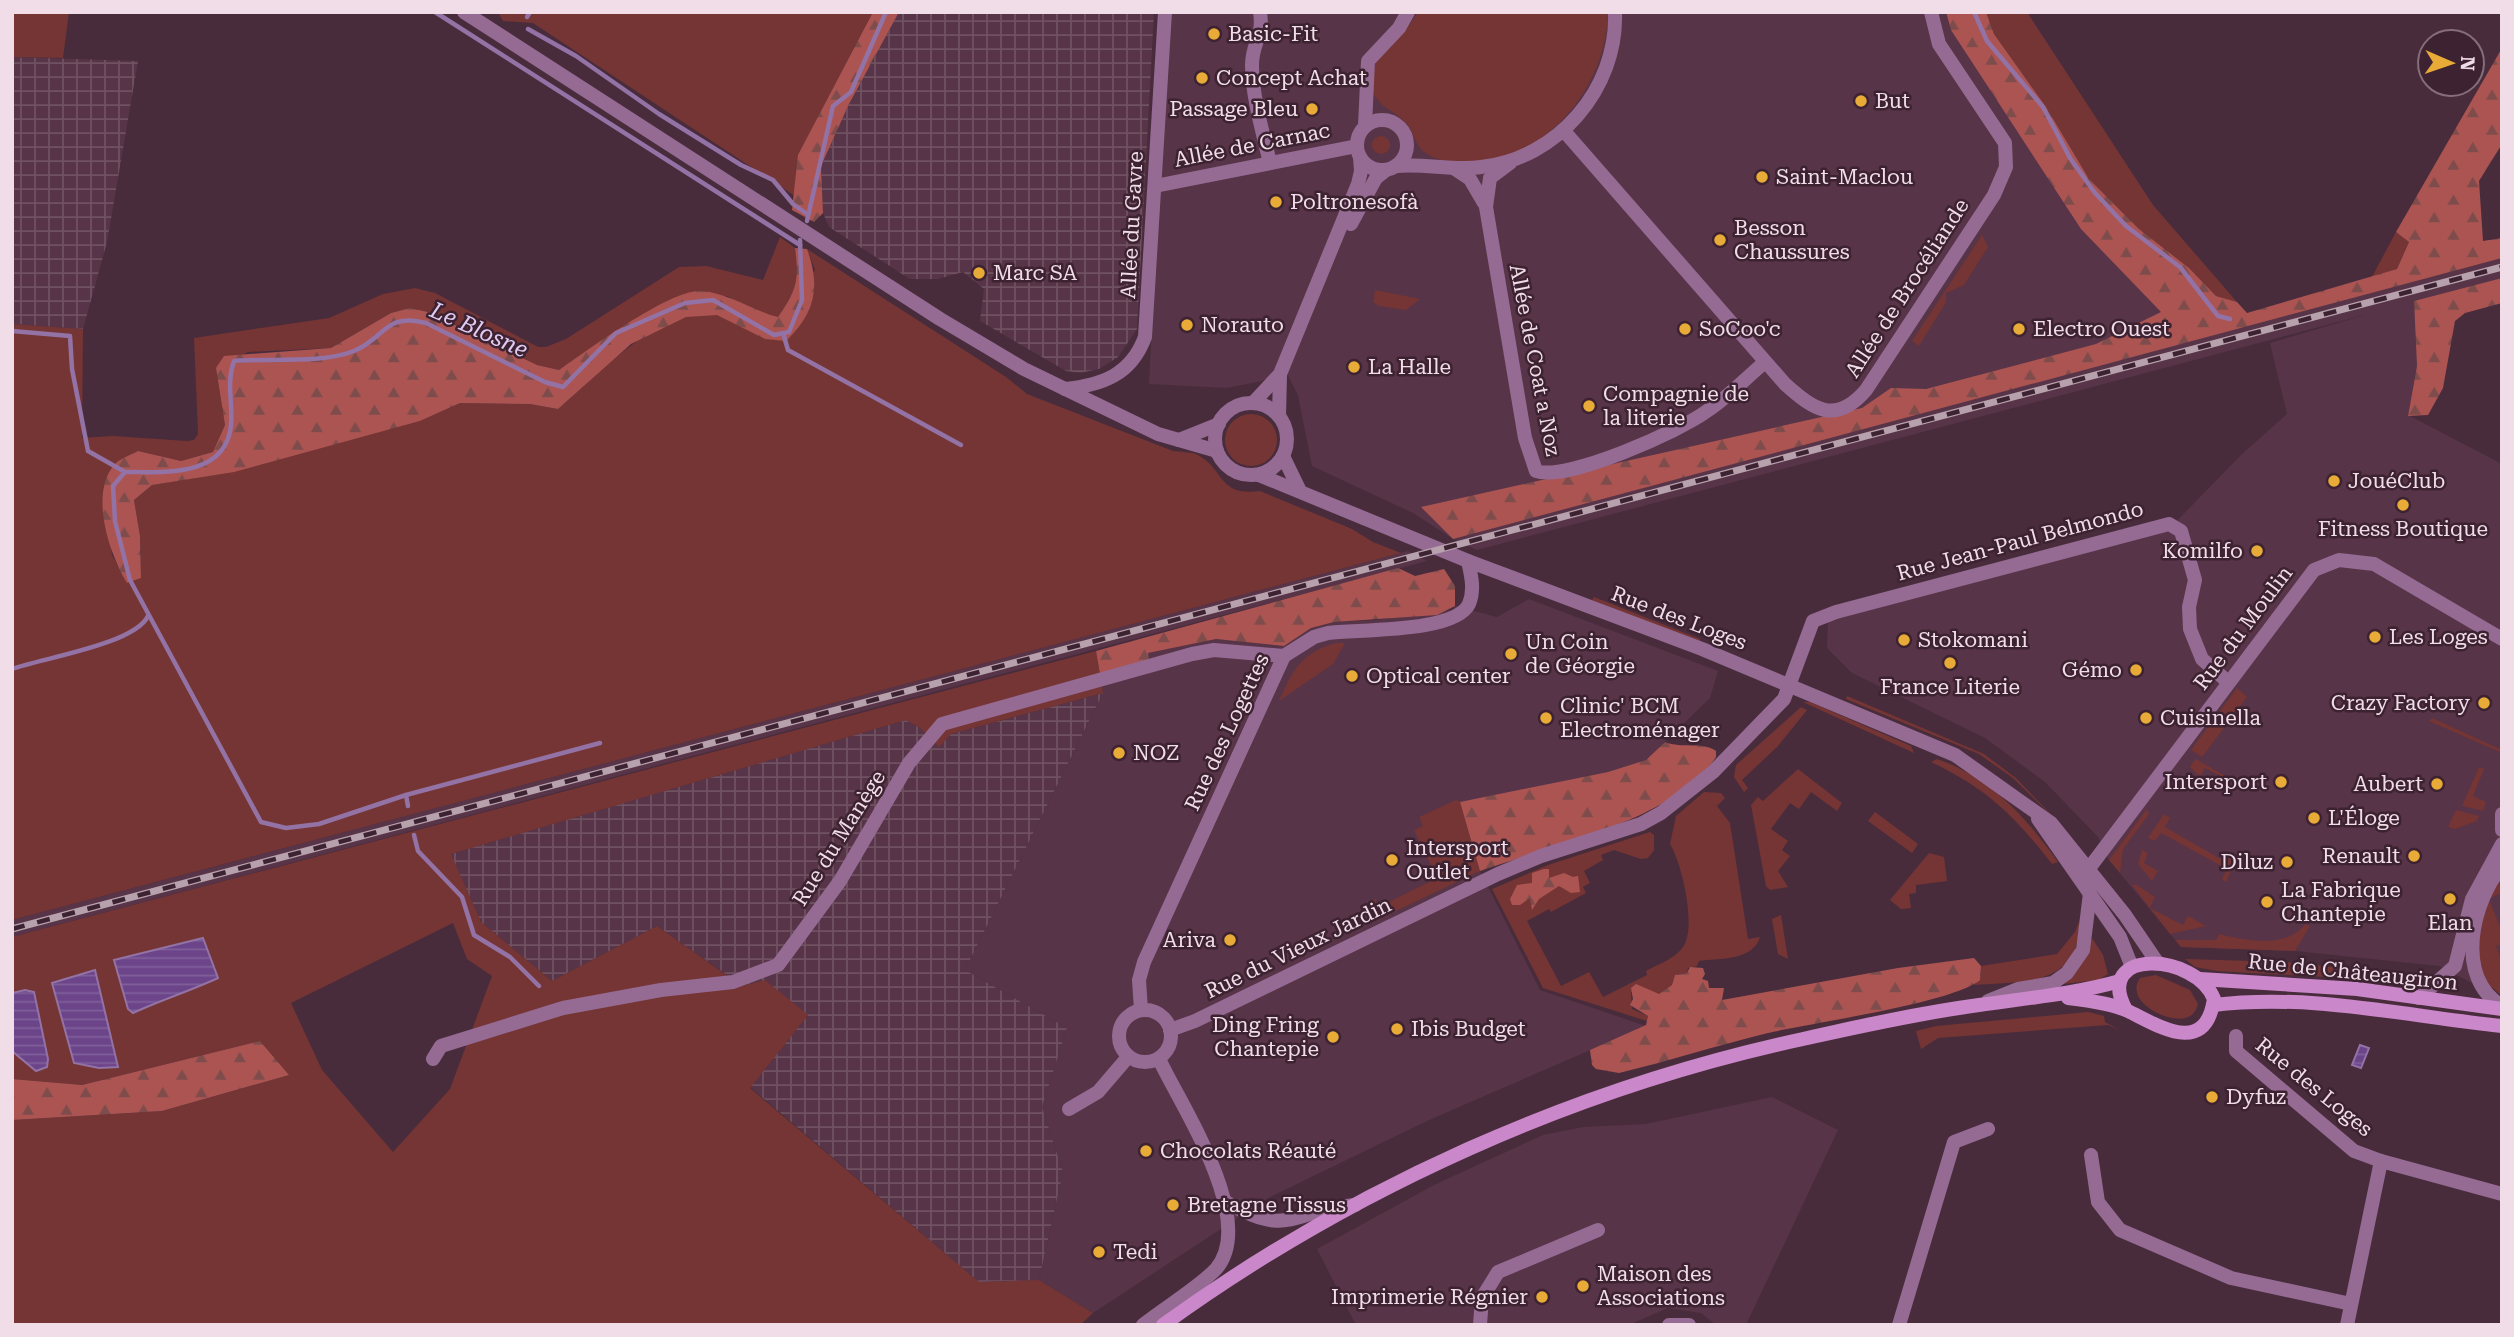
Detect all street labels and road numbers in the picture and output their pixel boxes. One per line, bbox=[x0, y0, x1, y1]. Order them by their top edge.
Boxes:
street label: Allée de Carnac bbox=[1172, 118, 1332, 172]
street label: Allée du Gavre bbox=[1116, 150, 1148, 300]
street label: Allée de Brocéliande bbox=[1840, 194, 1974, 382]
street label: Allée de Coat a Noz bbox=[1505, 262, 1565, 458]
street label: Rue Jean-Paul Belmondo bbox=[1894, 496, 2146, 586]
street label: Rue du Moulin bbox=[2189, 561, 2298, 695]
street label: Rue des Loges bbox=[1608, 581, 1750, 655]
street label: Rue des Logettes bbox=[1180, 650, 1274, 814]
street label: Rue du Manège bbox=[788, 766, 890, 910]
street label: Rue du Vieux Jardin bbox=[1201, 892, 1396, 1004]
street label: Rue de Châteaugiron bbox=[2247, 949, 2460, 995]
street label: Rue des Loges bbox=[2251, 1033, 2377, 1141]

